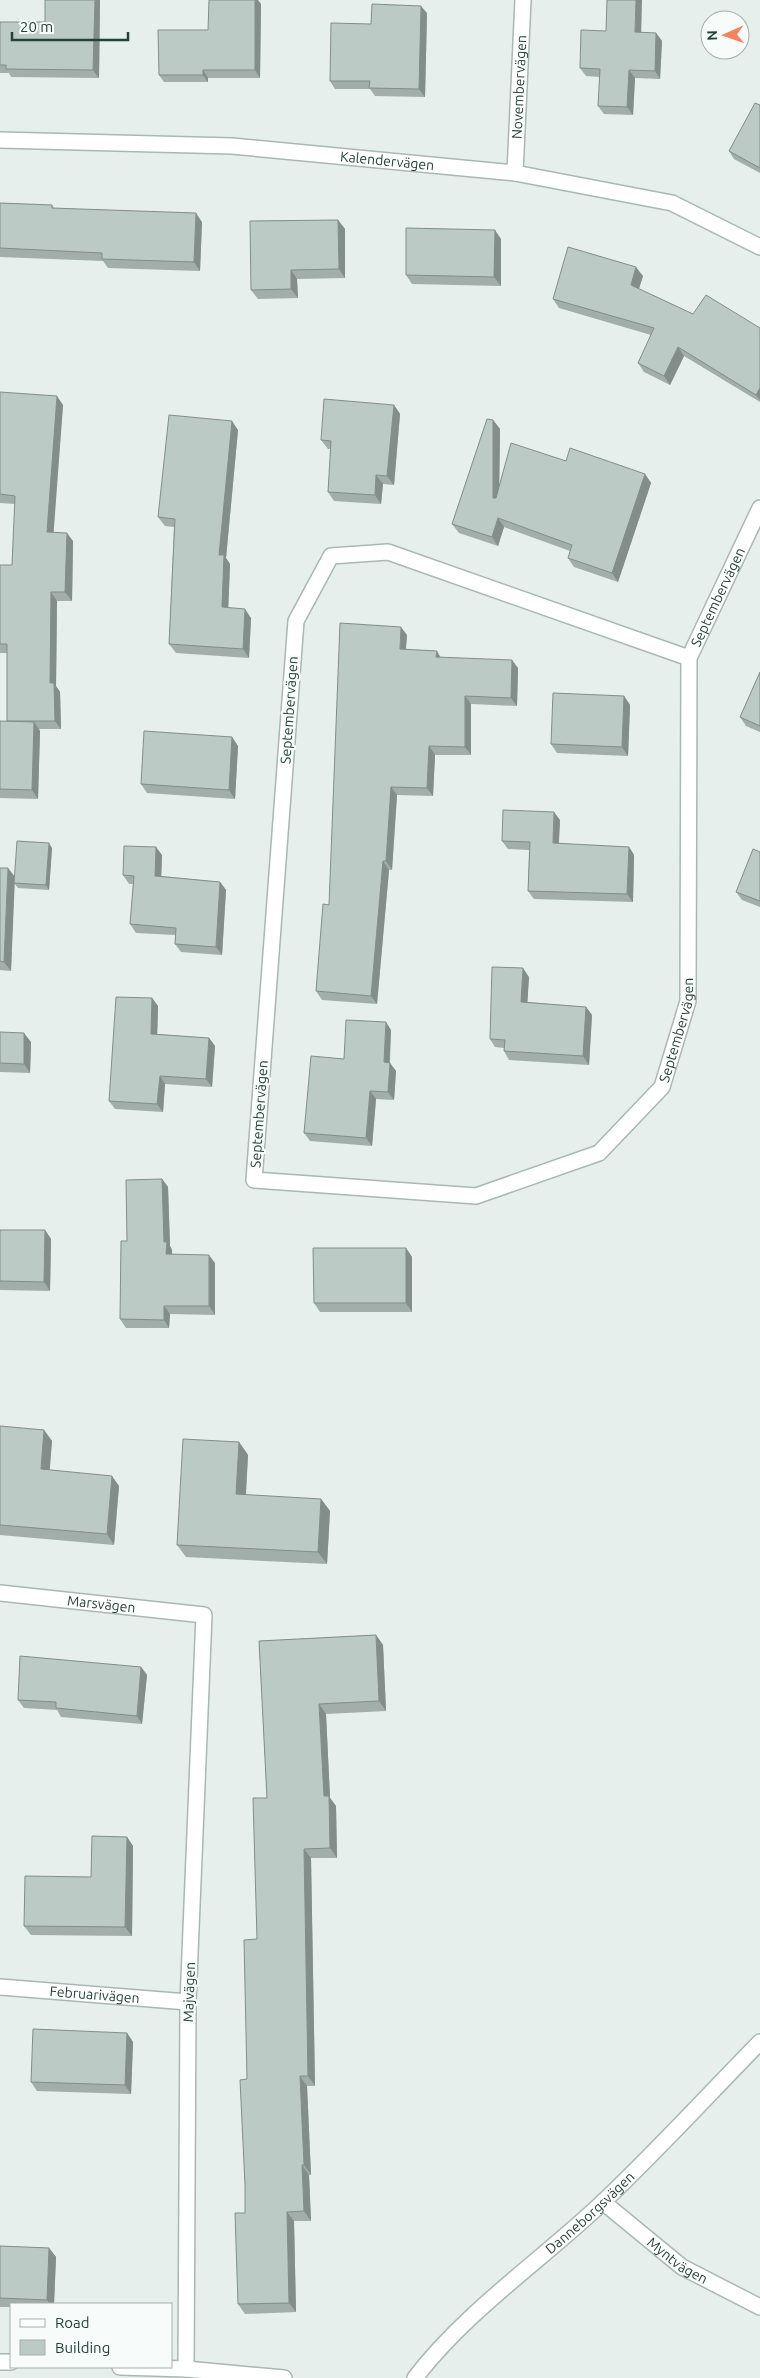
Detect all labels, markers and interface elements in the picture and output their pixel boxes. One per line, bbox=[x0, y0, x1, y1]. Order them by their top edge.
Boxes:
scale bar bbox=[12, 10, 129, 42]
north arrow bbox=[700, 10, 750, 60]
text: 20 m bbox=[20, 18, 53, 35]
text: N bbox=[704, 30, 720, 41]
street label: Novembervägen bbox=[509, 35, 529, 140]
street label: Kalendervägen bbox=[339, 148, 435, 173]
street label: Septembervägen bbox=[687, 545, 748, 649]
street label: Septembervägen bbox=[277, 656, 301, 764]
street label: Septembervägen bbox=[656, 978, 696, 1084]
street label: Septembervägen bbox=[247, 1060, 271, 1168]
street label: Marsvägen bbox=[66, 1592, 136, 1616]
street label: Majvägen bbox=[180, 1961, 198, 2023]
street label: Februarivägen bbox=[49, 1983, 140, 2006]
street label: Danneborgsvägen bbox=[542, 2168, 638, 2257]
street label: Myntvägen bbox=[644, 2234, 710, 2287]
legend bbox=[10, 2303, 172, 2368]
text: Road bbox=[55, 2314, 90, 2331]
text: Building bbox=[55, 2339, 110, 2356]

